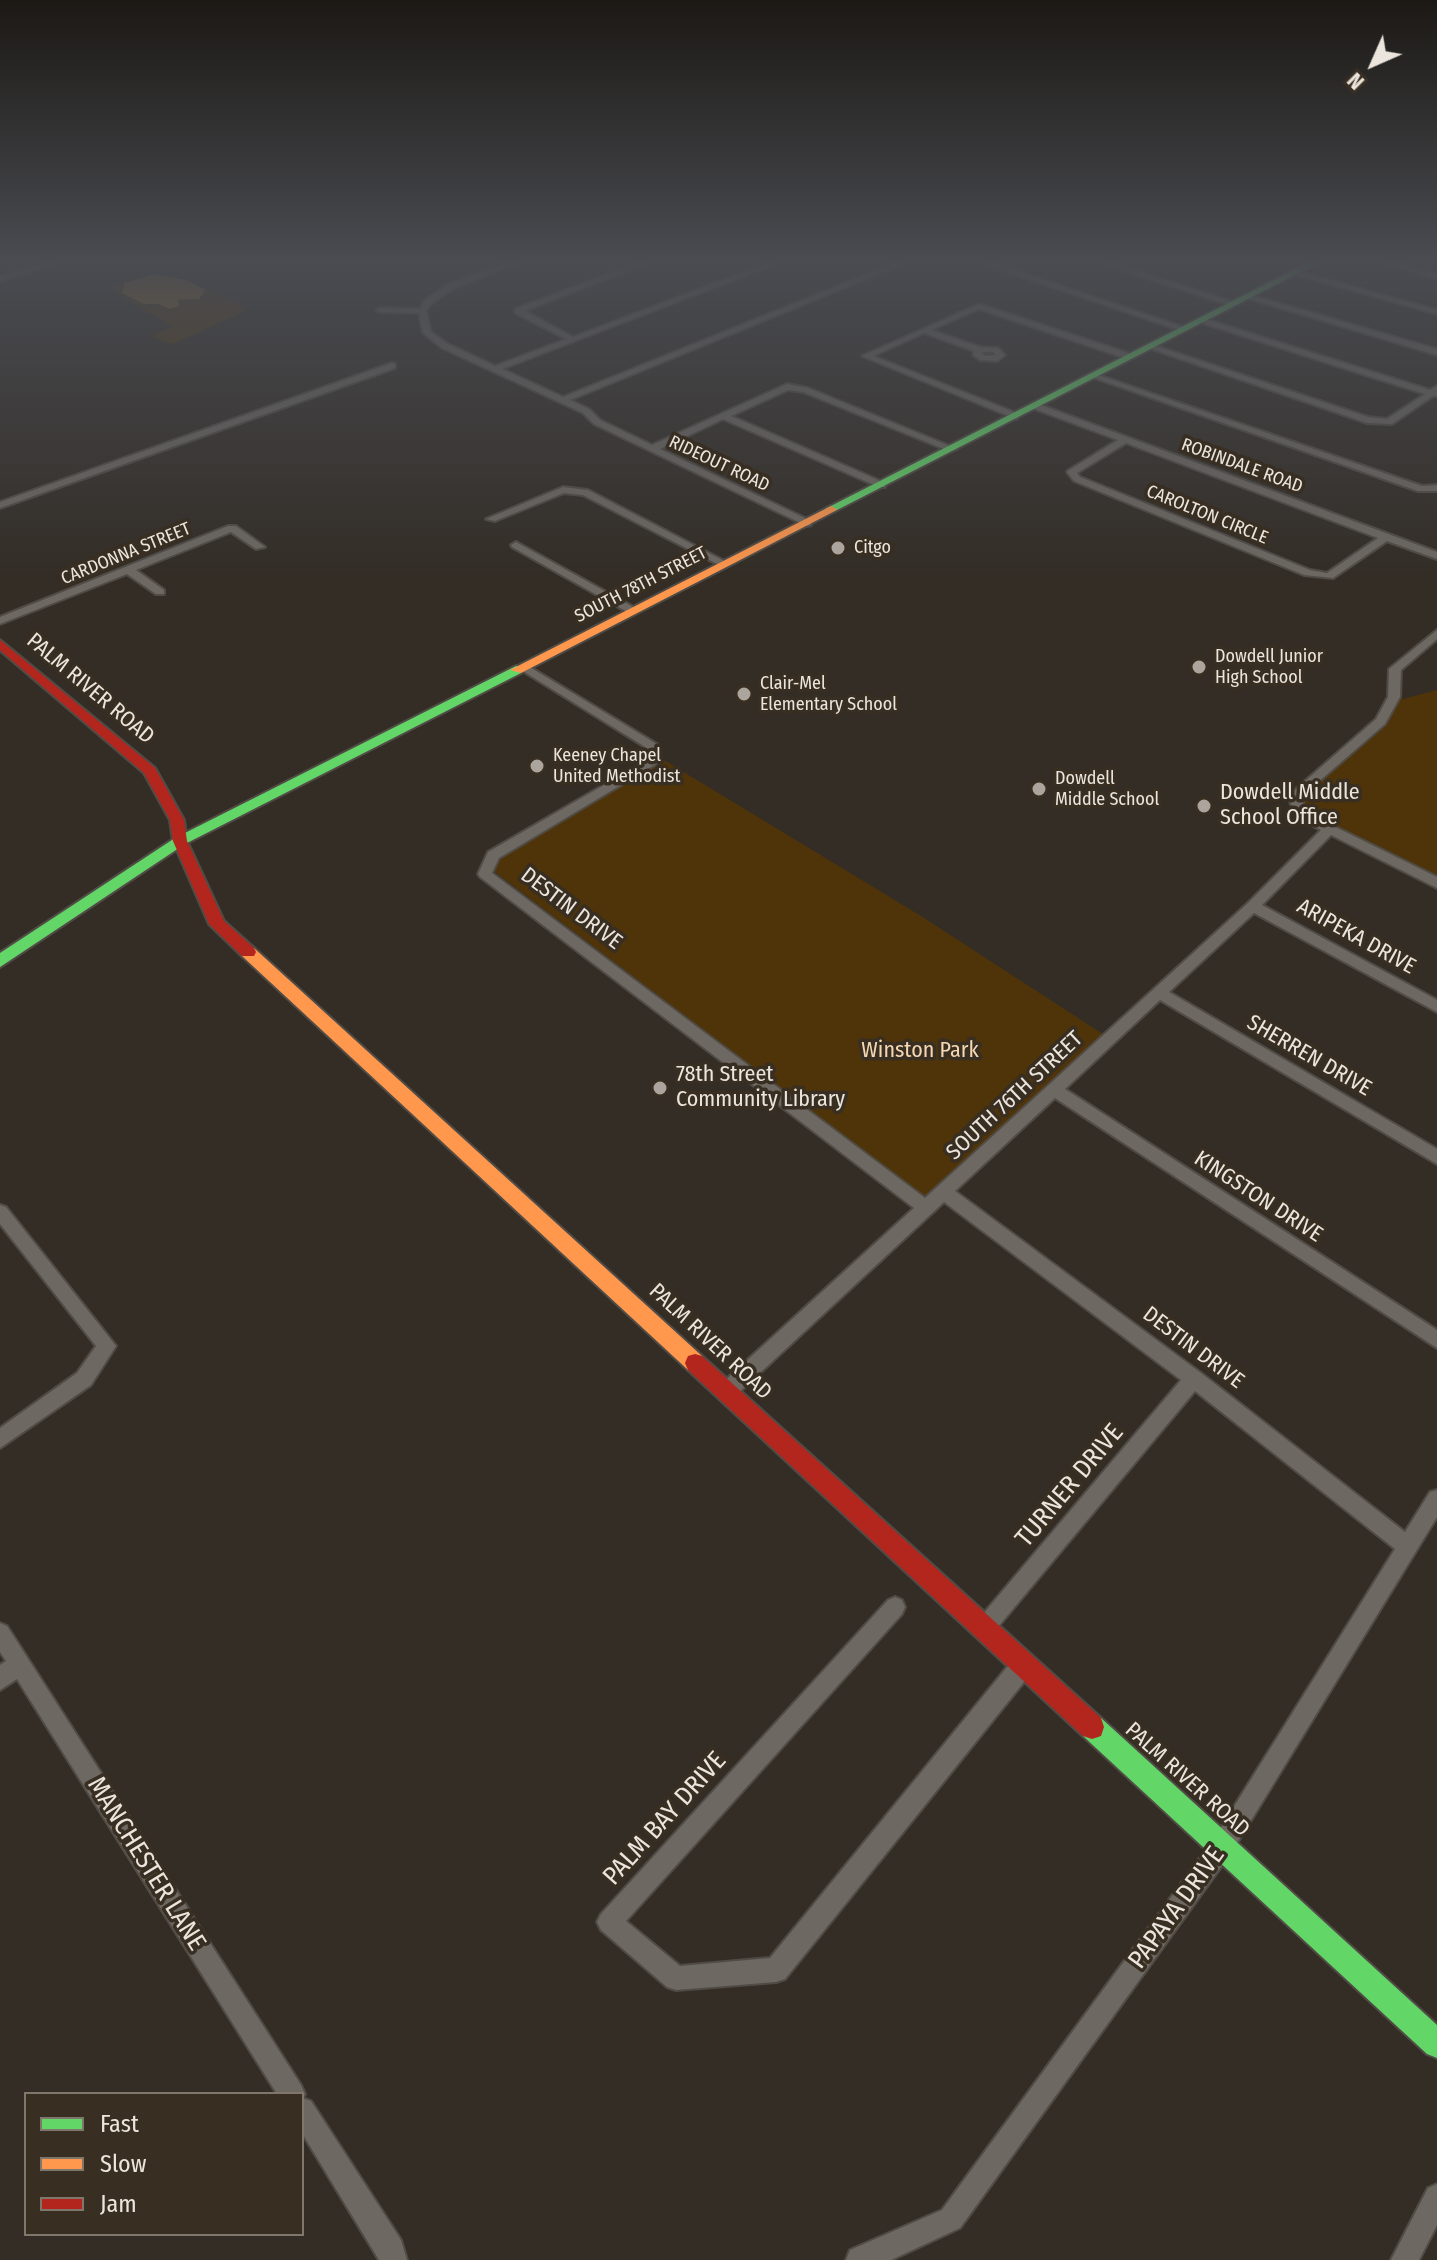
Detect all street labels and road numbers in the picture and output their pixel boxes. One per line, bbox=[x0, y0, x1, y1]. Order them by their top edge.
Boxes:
street label: RIDEOUT ROAD bbox=[665, 431, 773, 497]
street label: ROBINDALE ROAD bbox=[1178, 434, 1306, 498]
street label: CAROLTON CIRCLE bbox=[1143, 481, 1271, 549]
street label: CARDONNA STREET bbox=[58, 518, 194, 590]
street label: SOUTH 78TH STREET bbox=[571, 542, 711, 628]
street label: PALM RIVER ROAD bbox=[21, 628, 159, 750]
street label: DESTIN DRIVE bbox=[515, 862, 627, 956]
street label: ARIPEKA DRIVE bbox=[1292, 894, 1420, 980]
street label: SHERREN DRIVE bbox=[1242, 1010, 1376, 1102]
street label: SOUTH 76TH STREET bbox=[941, 1026, 1089, 1166]
street label: KINGSTON DRIVE bbox=[1189, 1146, 1327, 1248]
street label: PALM RIVER ROAD bbox=[643, 1278, 777, 1406]
street label: DESTIN DRIVE bbox=[1137, 1301, 1249, 1395]
street label: TURNER DRIVE bbox=[1009, 1418, 1131, 1554]
street label: PALM RIVER ROAD bbox=[1119, 1717, 1255, 1843]
street label: PALM BAY DRIVE bbox=[597, 1746, 733, 1892]
street label: MANCHESTER LANE bbox=[80, 1771, 212, 1957]
street label: PAPAYA DRIVE bbox=[1122, 1841, 1232, 1975]

